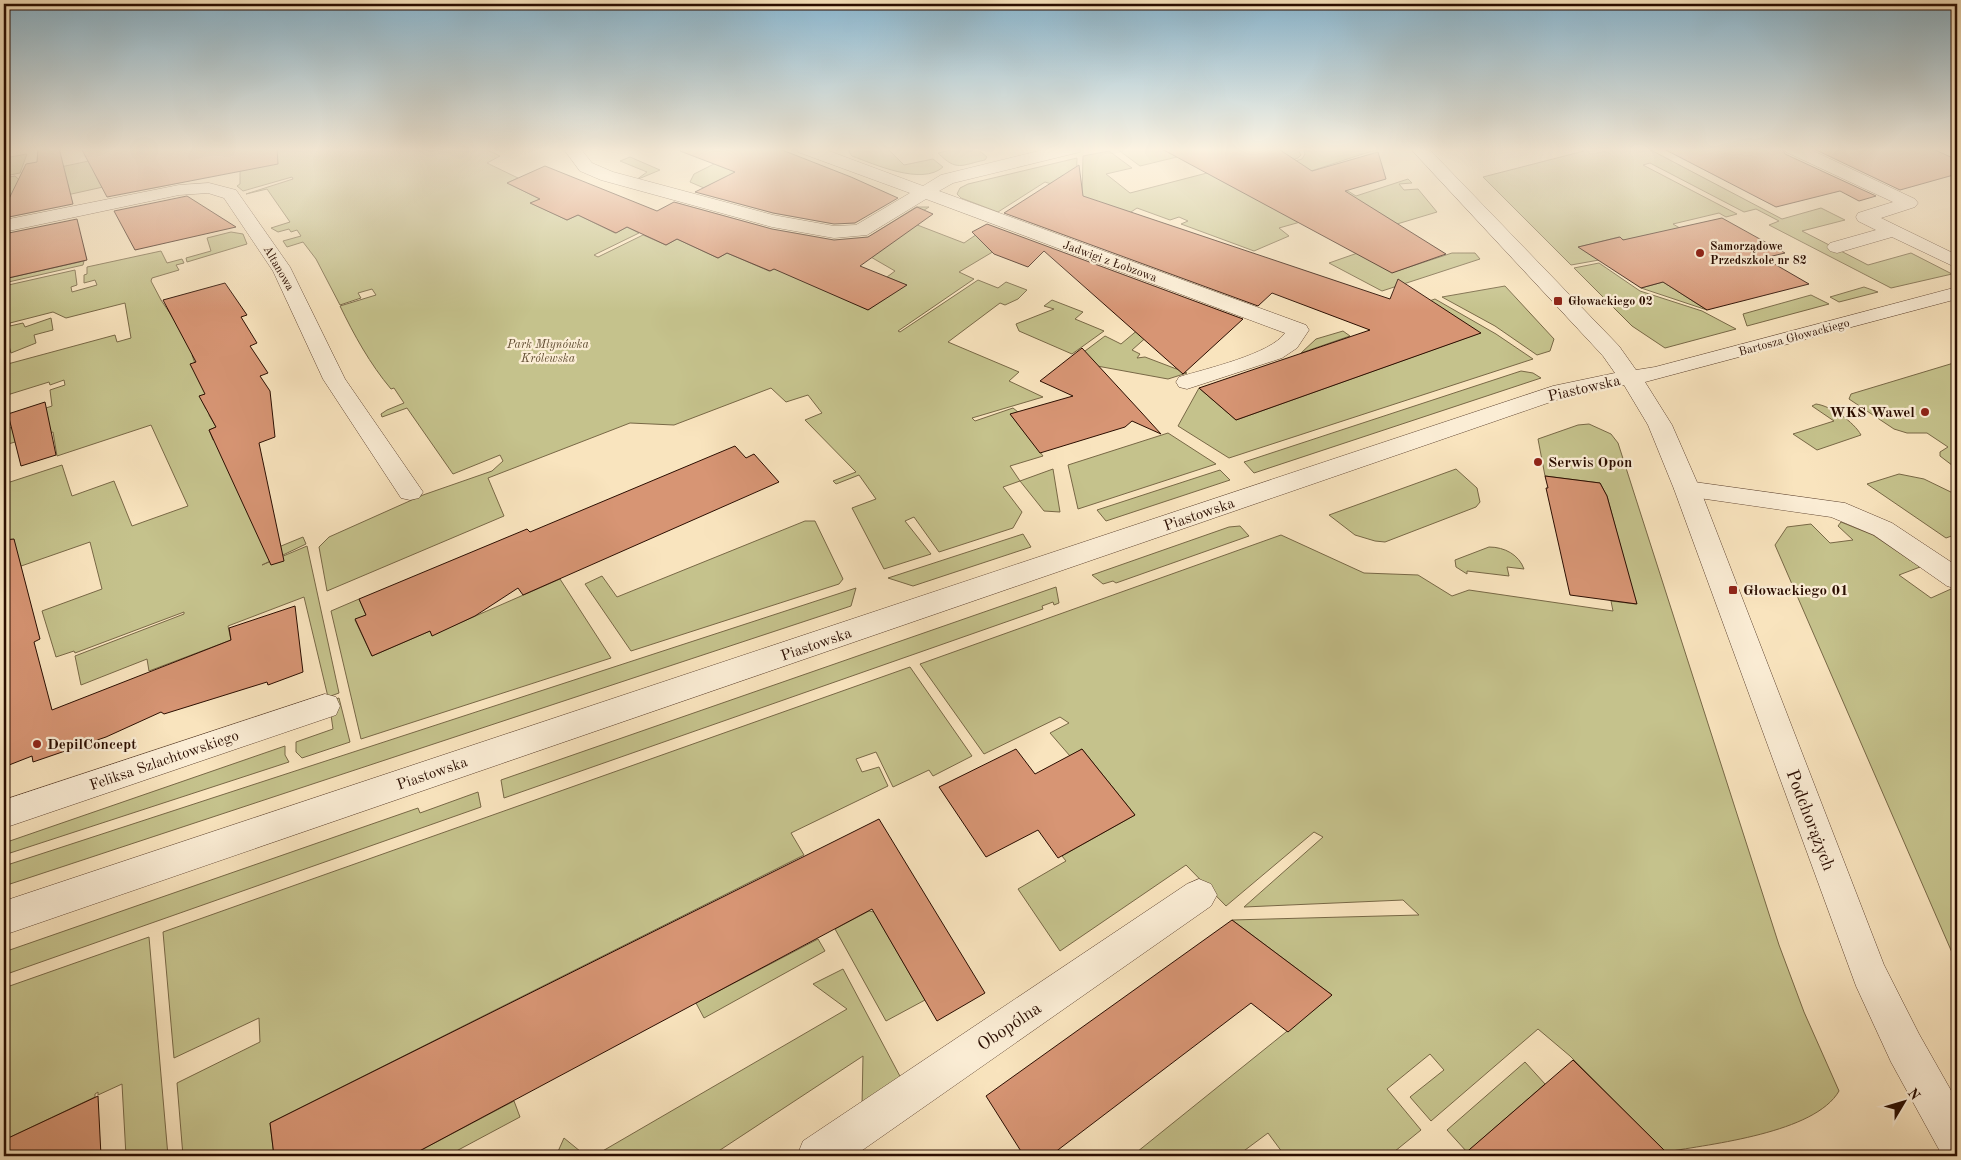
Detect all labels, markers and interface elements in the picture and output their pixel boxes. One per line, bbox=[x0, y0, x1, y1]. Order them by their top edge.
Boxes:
street label: Jadwigi z Łobzowa bbox=[1061, 239, 1158, 285]
place label: Samorządowe Przedszkole nr 82 bbox=[1710, 241, 1807, 267]
street label: Altanowa bbox=[261, 244, 296, 293]
marker: Samorządowe Przedszkole nr 82 bbox=[1694, 247, 1706, 259]
marker: Głowackiego 02 bbox=[1552, 295, 1564, 307]
place label: Głowackiego 02 bbox=[1568, 296, 1653, 308]
street label: Bartosza Głowackiego bbox=[1738, 317, 1851, 359]
park label: Park Młynówka Królewska bbox=[506, 339, 589, 365]
street label: Piastowska bbox=[1547, 374, 1623, 405]
place label: WKS Wawel bbox=[1829, 406, 1915, 421]
marker: WKS Wawel bbox=[1919, 406, 1931, 418]
marker: Serwis Opon bbox=[1532, 456, 1544, 468]
place label: Serwis Opon bbox=[1548, 456, 1632, 471]
street label: Piastowska bbox=[1162, 496, 1237, 535]
marker: Głowackiego 01 bbox=[1727, 584, 1739, 596]
place label: Głowackiego 01 bbox=[1743, 584, 1849, 599]
street label: Piastowska bbox=[779, 626, 854, 665]
street label: Feliksa Szlachtowskiego bbox=[88, 729, 241, 794]
marker: DepilConcept bbox=[31, 738, 43, 750]
place label: DepilConcept bbox=[47, 738, 137, 753]
street label: Piastowska bbox=[395, 755, 470, 794]
street label: Podchorążych bbox=[1783, 767, 1838, 874]
street label: Obopólna bbox=[974, 999, 1045, 1055]
north arrow bbox=[1878, 1078, 1928, 1128]
text: N bbox=[1905, 1086, 1922, 1103]

